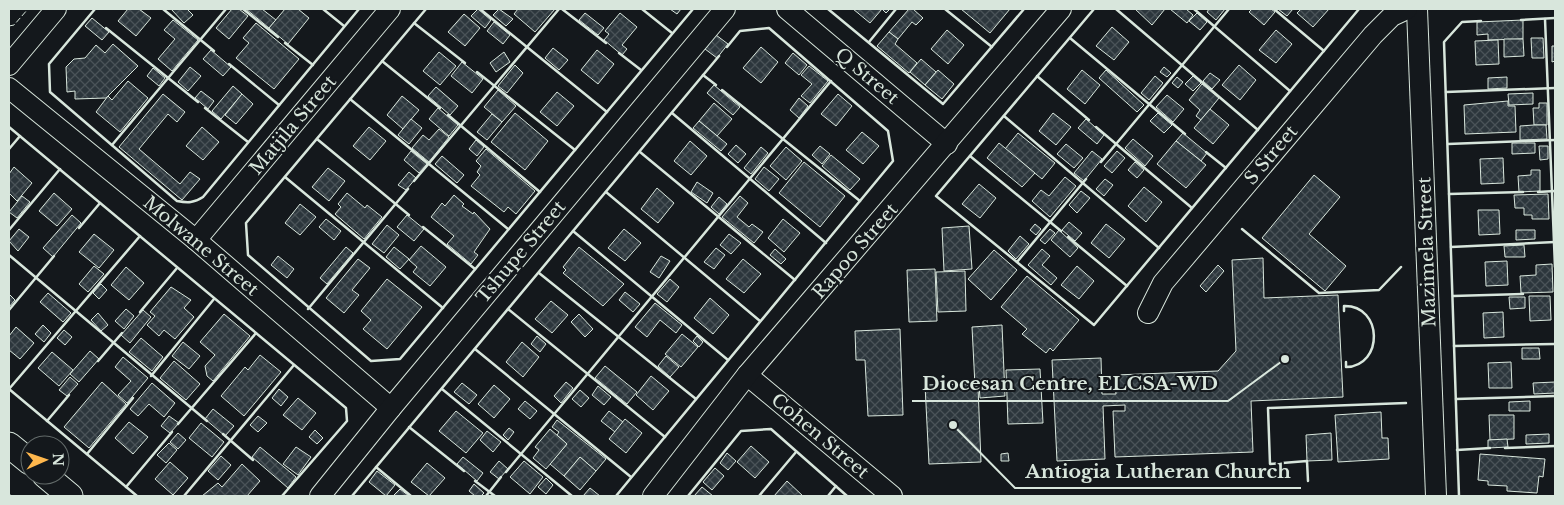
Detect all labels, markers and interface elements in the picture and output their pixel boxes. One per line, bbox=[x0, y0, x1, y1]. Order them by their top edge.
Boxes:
street label: Q Street bbox=[831, 43, 903, 109]
street label: Matjila Street bbox=[245, 71, 341, 179]
street label: S Street bbox=[1240, 121, 1302, 189]
street label: Mazimela Street bbox=[1413, 176, 1441, 328]
street label: Molwane Street bbox=[139, 191, 263, 301]
street label: Tshupe Street bbox=[472, 196, 570, 308]
street label: Rapoo Street bbox=[808, 199, 903, 303]
callout: Diocesan Centre, ELCSA-WD bbox=[912, 367, 1228, 401]
text: Diocesan Centre, ELCSA-WD bbox=[922, 372, 1218, 395]
street label: Cohen Street bbox=[767, 389, 873, 483]
north arrow bbox=[20, 435, 70, 485]
text: N bbox=[49, 453, 67, 466]
callout: Antiogia Lutheran Church bbox=[1015, 454, 1301, 488]
text: Antiogia Lutheran Church bbox=[1024, 460, 1291, 483]

